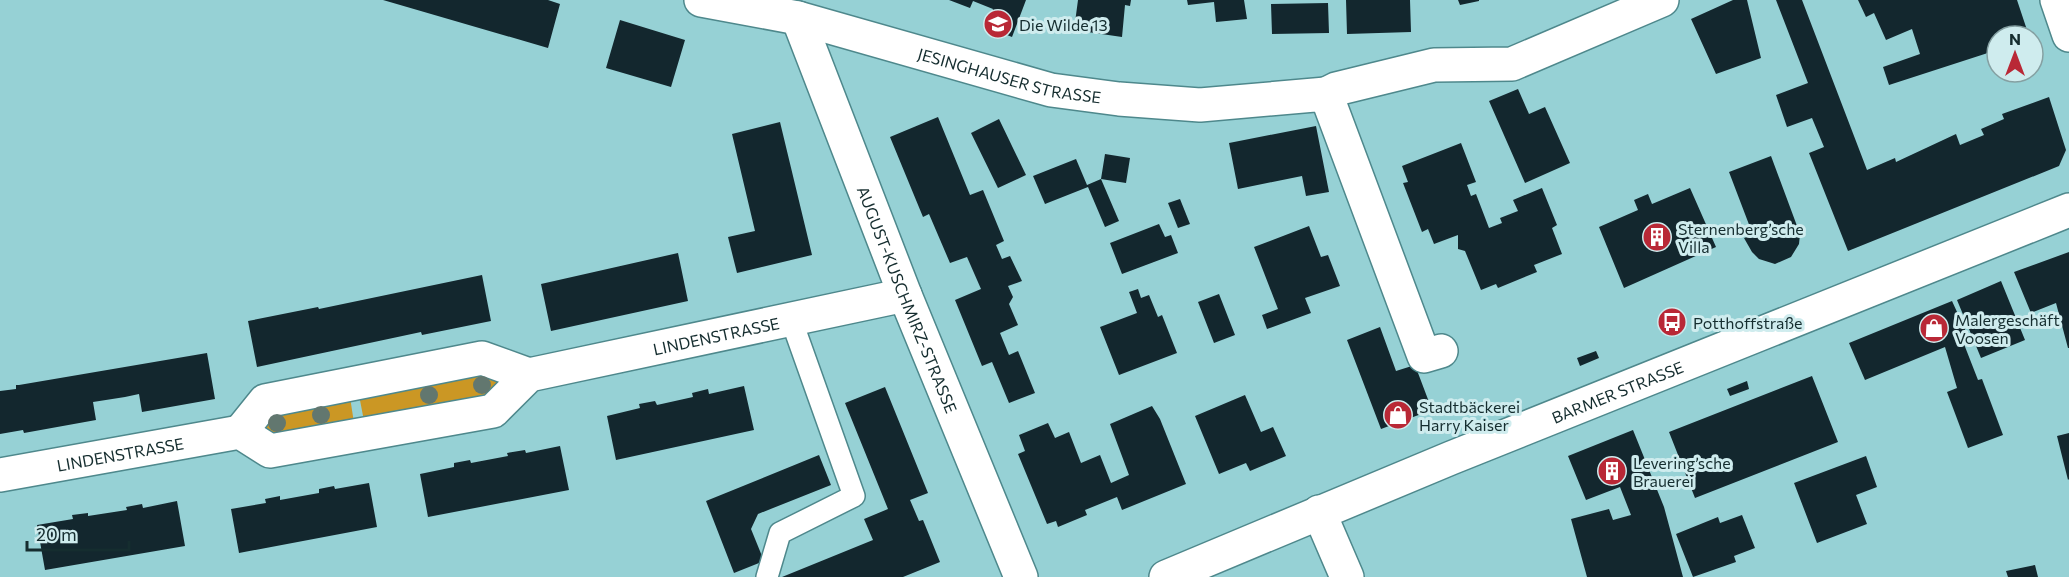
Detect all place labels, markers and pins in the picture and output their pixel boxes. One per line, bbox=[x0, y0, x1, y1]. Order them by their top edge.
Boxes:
school or university icon: Die Wilde 13 bbox=[982, 8, 1014, 40]
place label: Die Wilde 13 bbox=[1019, 15, 1108, 34]
place label: Sternenberg’sche Villa bbox=[1678, 219, 1804, 256]
building icon: Sternenberg’sche Villa bbox=[1641, 221, 1673, 253]
bus stop icon: Potthoffstraße bbox=[1656, 306, 1688, 338]
place label: Malergeschäft Voosen bbox=[1955, 310, 2060, 347]
shop icon: Malergeschäft Voosen bbox=[1918, 312, 1950, 344]
place label: Potthoffstraße bbox=[1693, 313, 1803, 332]
place label: Stadtbäckerei Harry Kaiser bbox=[1419, 397, 1520, 434]
shop icon: Stadtbäckerei Harry Kaiser bbox=[1382, 399, 1414, 431]
place label: Levering’sche Brauerei bbox=[1633, 453, 1731, 490]
building icon: Levering’sche Brauerei bbox=[1596, 455, 1628, 487]

